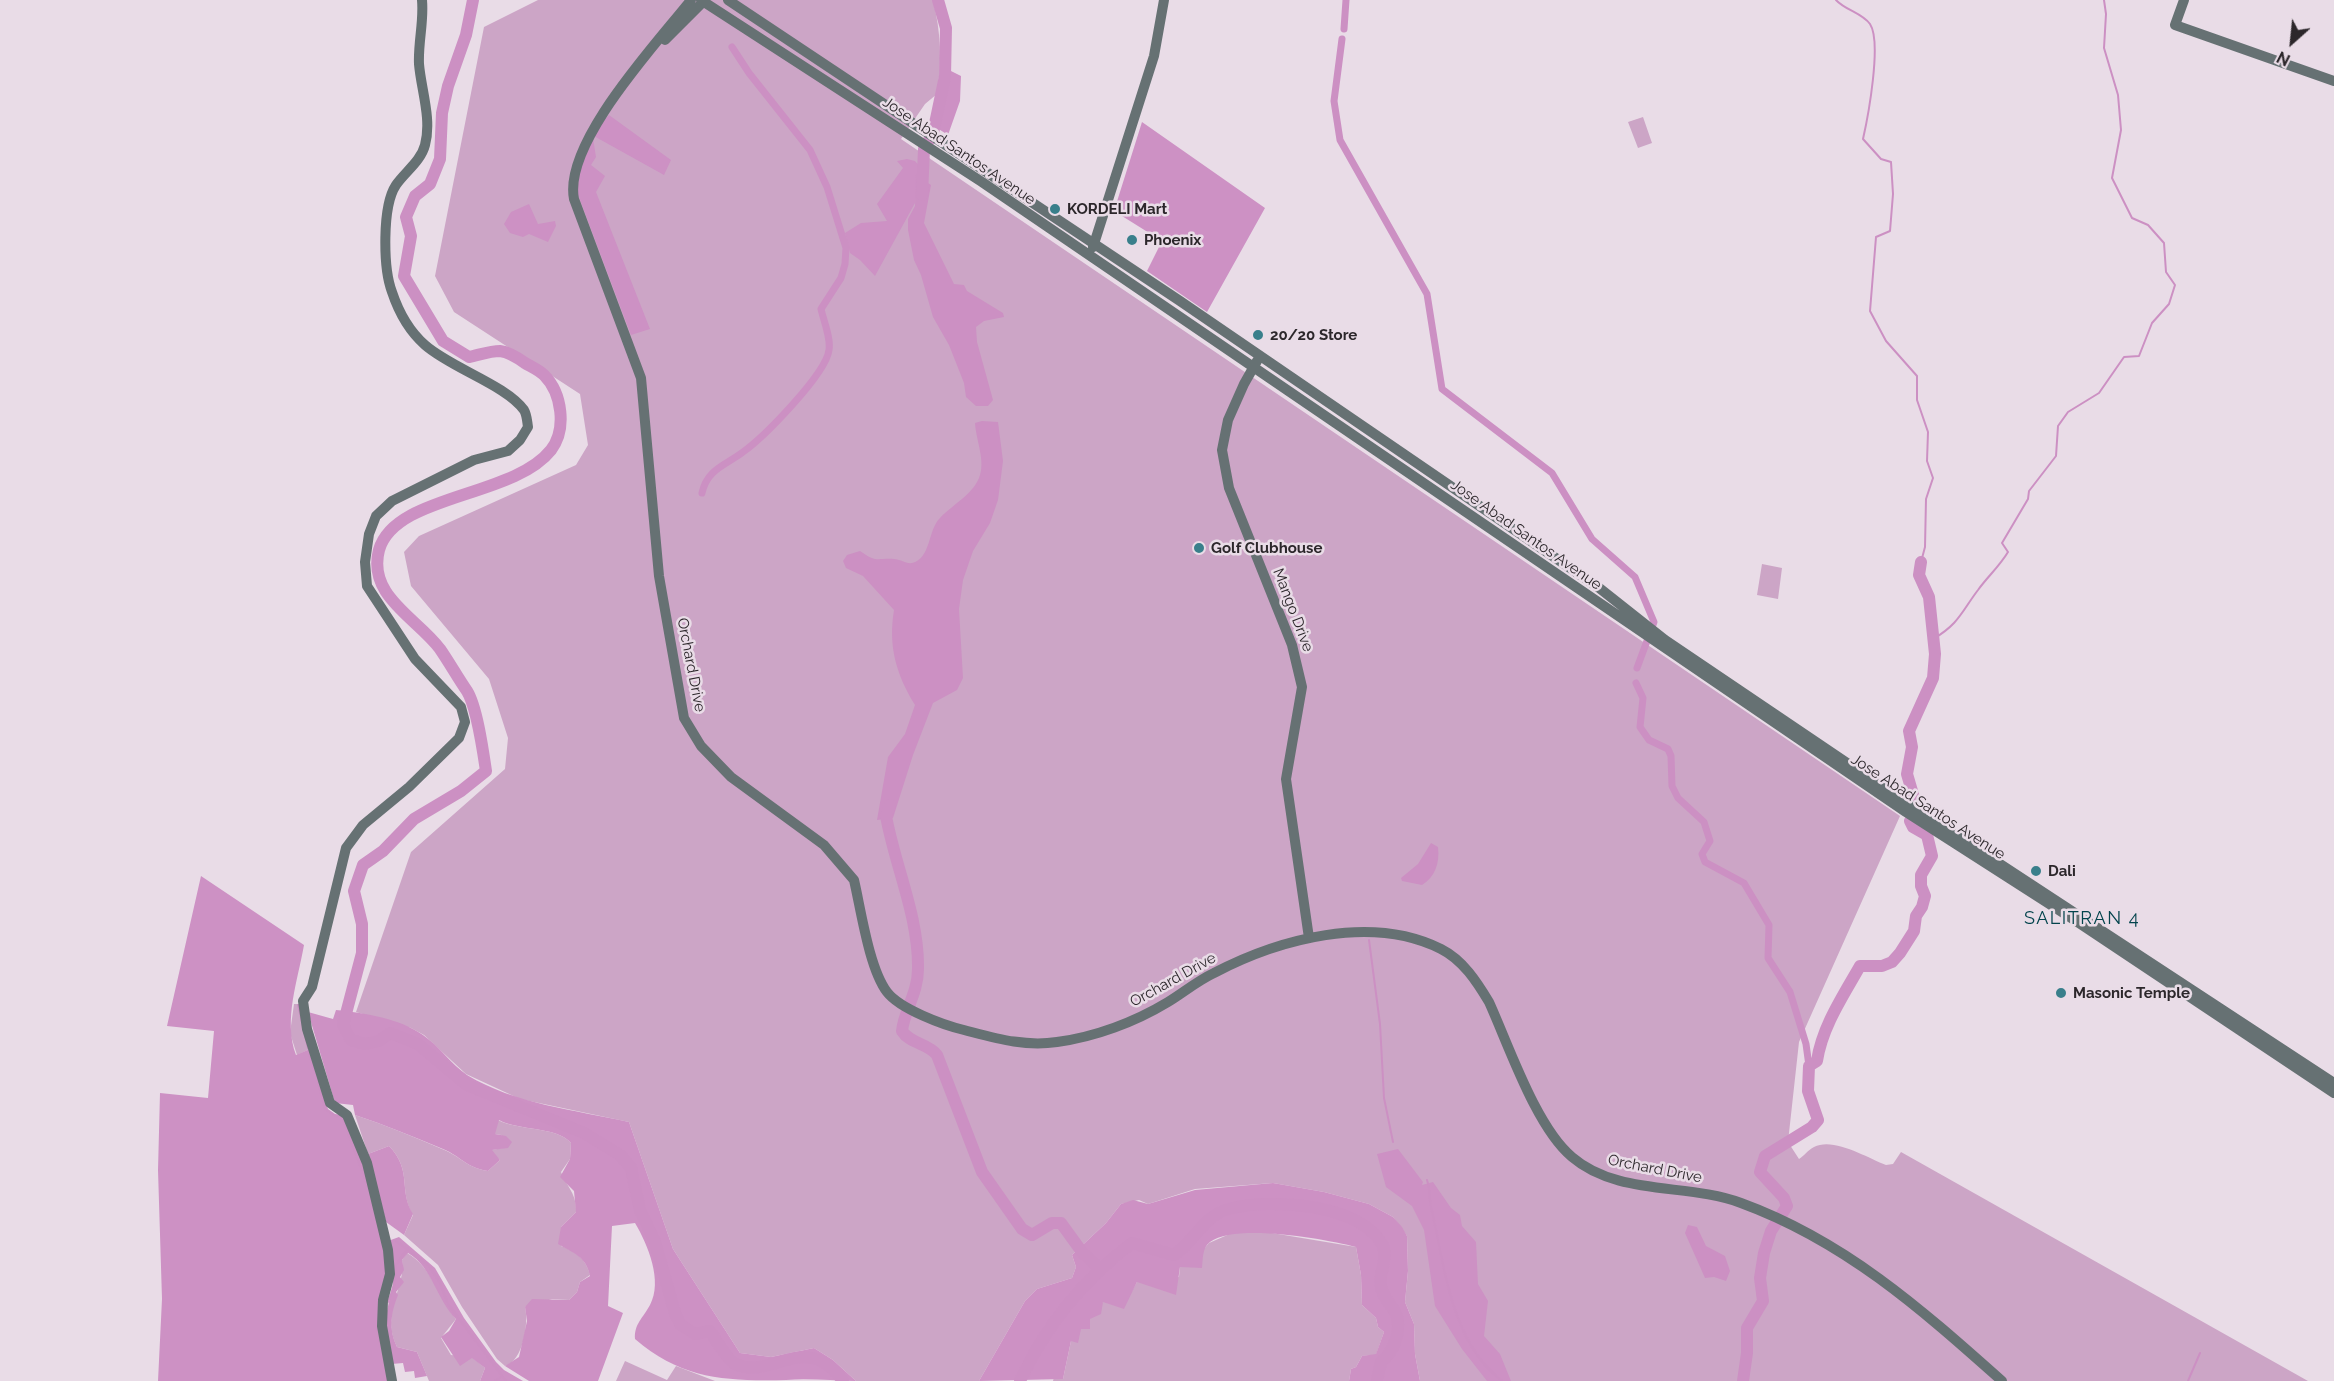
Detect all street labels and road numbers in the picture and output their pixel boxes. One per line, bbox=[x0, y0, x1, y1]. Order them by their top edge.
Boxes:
street label: Jose Abad Santos Avenue bbox=[879, 93, 1039, 209]
street label: Jose Abad Santos Avenue bbox=[1447, 476, 1605, 594]
street label: Mango Drive bbox=[1269, 566, 1317, 654]
street label: Orchard Drive bbox=[673, 616, 709, 714]
street label: Jose Abad Santos Avenue bbox=[1848, 750, 2008, 864]
street label: Orchard Drive bbox=[1127, 949, 1219, 1011]
street label: Orchard Drive bbox=[1606, 1151, 1704, 1187]

